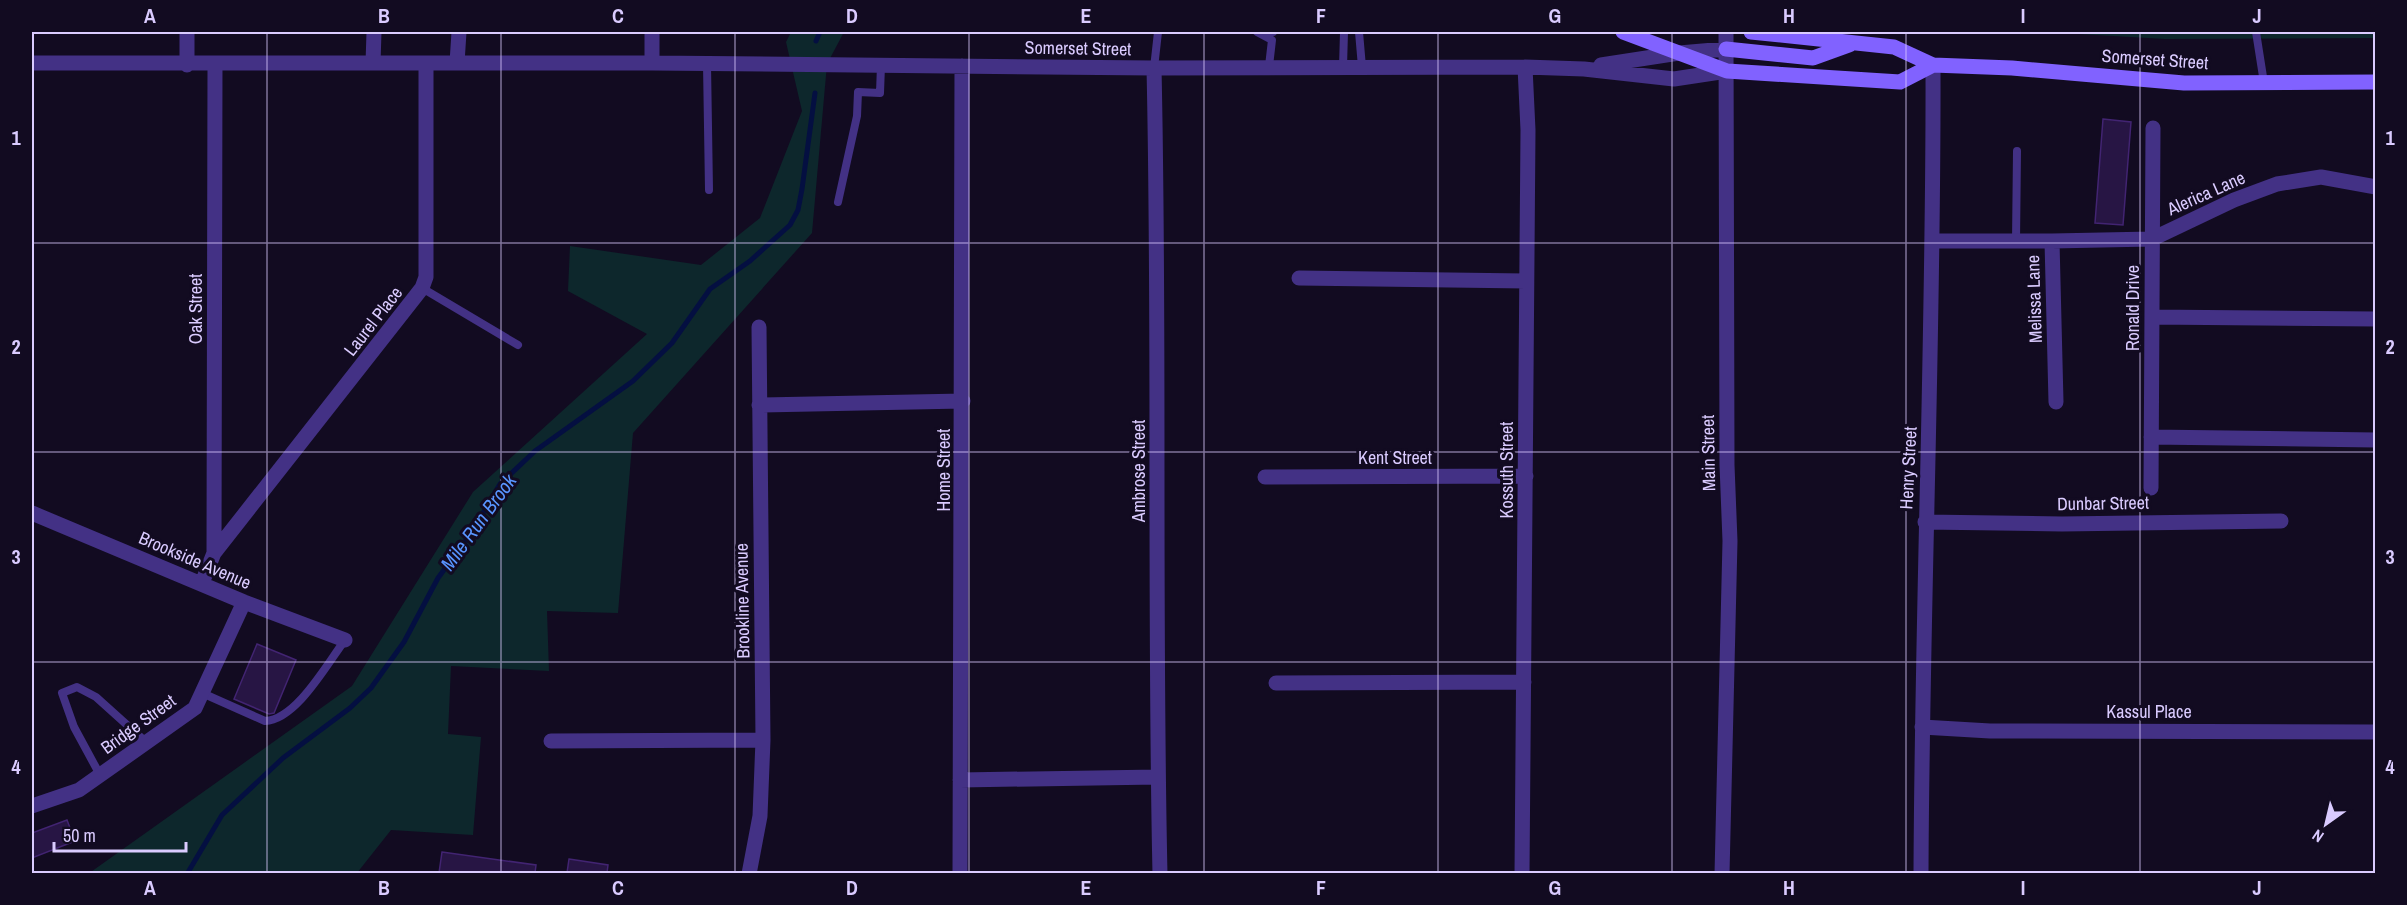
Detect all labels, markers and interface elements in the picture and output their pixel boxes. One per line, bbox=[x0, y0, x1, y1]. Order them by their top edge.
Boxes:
text: A bbox=[144, 2, 156, 29]
text: B bbox=[378, 2, 390, 29]
text: C bbox=[612, 2, 624, 29]
text: D bbox=[846, 2, 858, 29]
text: E bbox=[1081, 2, 1092, 29]
text: F bbox=[1316, 2, 1326, 29]
text: G bbox=[1549, 2, 1561, 29]
text: H bbox=[1783, 2, 1795, 29]
text: I bbox=[2021, 2, 2025, 29]
text: J bbox=[2252, 2, 2262, 29]
street label: Somerset Street bbox=[1024, 35, 1132, 61]
street label: Somerset Street bbox=[2101, 43, 2209, 75]
text: 1 bbox=[11, 124, 21, 151]
text: 1 bbox=[2385, 124, 2395, 151]
street label: Alerica Lane bbox=[2162, 165, 2249, 222]
street label: Melissa Lane bbox=[2020, 255, 2048, 343]
street label: Ronald Drive bbox=[2120, 265, 2145, 351]
street label: Oak Street bbox=[183, 274, 208, 344]
street label: Laurel Place bbox=[338, 281, 408, 361]
text: 2 bbox=[11, 333, 21, 360]
text: 2 bbox=[2385, 333, 2395, 360]
street label: Main Street bbox=[1695, 415, 1721, 491]
street label: Ambrose Street bbox=[1126, 420, 1151, 523]
street label: Kossuth Street bbox=[1494, 422, 1519, 518]
street label: Henry Street bbox=[1893, 426, 1923, 510]
street label: Home Street bbox=[931, 429, 956, 511]
street label: Kent Street bbox=[1358, 445, 1432, 470]
water label: Mile Run Brook bbox=[434, 468, 523, 576]
street label: Dunbar Street bbox=[2057, 490, 2149, 516]
street label: Brookside Avenue bbox=[135, 525, 255, 595]
text: 3 bbox=[11, 543, 21, 570]
street label: Brookline Avenue bbox=[728, 543, 756, 659]
text: 3 bbox=[2385, 543, 2395, 570]
street label: Bridge Street bbox=[95, 688, 181, 760]
street label: Kassul Place bbox=[2106, 699, 2192, 724]
text: 4 bbox=[11, 753, 21, 780]
text: 4 bbox=[2385, 753, 2395, 780]
north arrow bbox=[2296, 794, 2356, 854]
scale bar bbox=[54, 815, 186, 853]
text: 50 m bbox=[63, 823, 96, 848]
text: N bbox=[2308, 825, 2328, 848]
text: A bbox=[144, 874, 156, 901]
text: B bbox=[378, 874, 390, 901]
text: C bbox=[612, 874, 624, 901]
text: D bbox=[846, 874, 858, 901]
text: E bbox=[1081, 874, 1092, 901]
text: F bbox=[1316, 874, 1326, 901]
text: G bbox=[1549, 874, 1561, 901]
text: H bbox=[1783, 874, 1795, 901]
text: I bbox=[2021, 874, 2025, 901]
text: J bbox=[2252, 874, 2262, 901]

